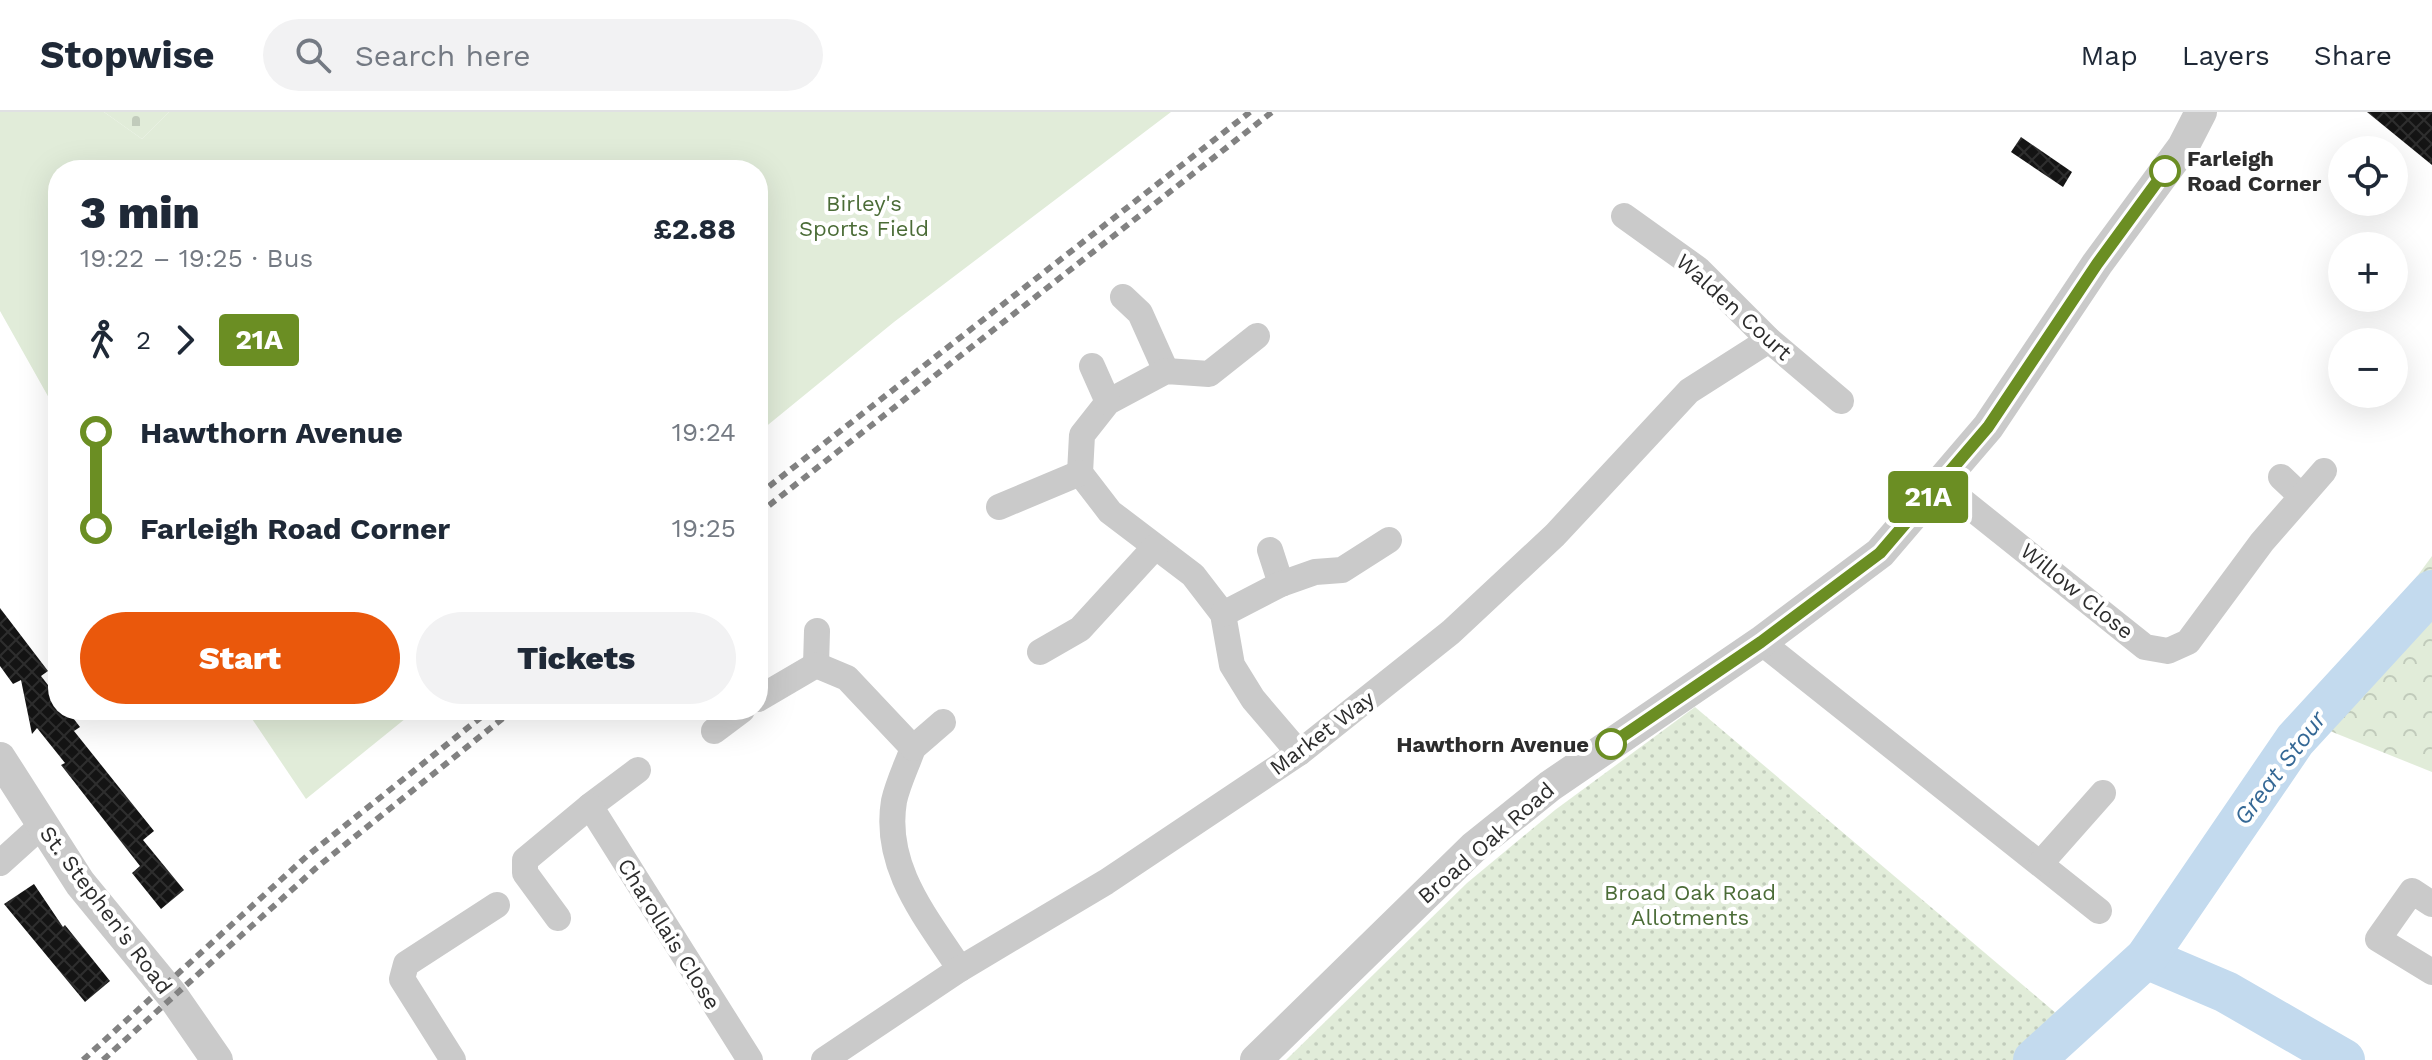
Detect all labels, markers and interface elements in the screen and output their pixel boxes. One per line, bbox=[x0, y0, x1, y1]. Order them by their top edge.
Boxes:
search box bbox=[263, 19, 823, 91]
text: Stopwise bbox=[40, 33, 215, 77]
icon: search bbox=[291, 33, 335, 77]
text: Search here bbox=[355, 38, 530, 73]
text: Map bbox=[2081, 39, 2138, 72]
text: Layers bbox=[2182, 39, 2270, 72]
text: Share bbox=[2314, 39, 2392, 72]
map controls bbox=[2328, 136, 2408, 408]
button: locate bbox=[2328, 136, 2408, 216]
place label: Farleigh Road Corner bbox=[2187, 146, 2322, 196]
marker: Farleigh Road Corner bbox=[2150, 156, 2180, 186]
text: 3 min bbox=[80, 187, 200, 239]
park label: Birley's Sports Field bbox=[799, 191, 929, 241]
text: £2.88 bbox=[653, 211, 736, 246]
button: + bbox=[2328, 232, 2408, 312]
text: 19:22 – 19:25 · Bus bbox=[80, 243, 313, 273]
street label: Walden Court bbox=[1671, 249, 1797, 365]
icon: walk bbox=[80, 318, 124, 362]
icon: forward bbox=[163, 318, 207, 362]
text: 21A bbox=[235, 323, 283, 356]
text: 2 bbox=[136, 325, 151, 355]
button: − bbox=[2328, 328, 2408, 408]
text: Hawthorn Avenue bbox=[140, 415, 403, 450]
text: 19:24 bbox=[672, 417, 736, 447]
line badge: 21A bbox=[1882, 471, 1974, 523]
text: 21A bbox=[1904, 480, 1952, 513]
text: Farleigh Road Corner bbox=[140, 511, 450, 546]
text: 19:25 bbox=[672, 513, 736, 543]
street label: Willow Close bbox=[2015, 538, 2139, 644]
button: Start bbox=[80, 612, 400, 704]
button: Tickets bbox=[416, 612, 736, 704]
street label: Market Way bbox=[1265, 685, 1380, 780]
water label: Great Stour bbox=[2228, 704, 2333, 830]
marker: Hawthorn Avenue bbox=[1596, 729, 1626, 759]
place label: Hawthorn Avenue bbox=[1396, 732, 1589, 757]
street label: Broad Oak Road bbox=[1413, 777, 1559, 909]
street label: St. Stephen's Road bbox=[35, 821, 177, 999]
street label: Charollais Close bbox=[613, 854, 725, 1014]
park label: Broad Oak Road Allotments bbox=[1604, 880, 1776, 930]

